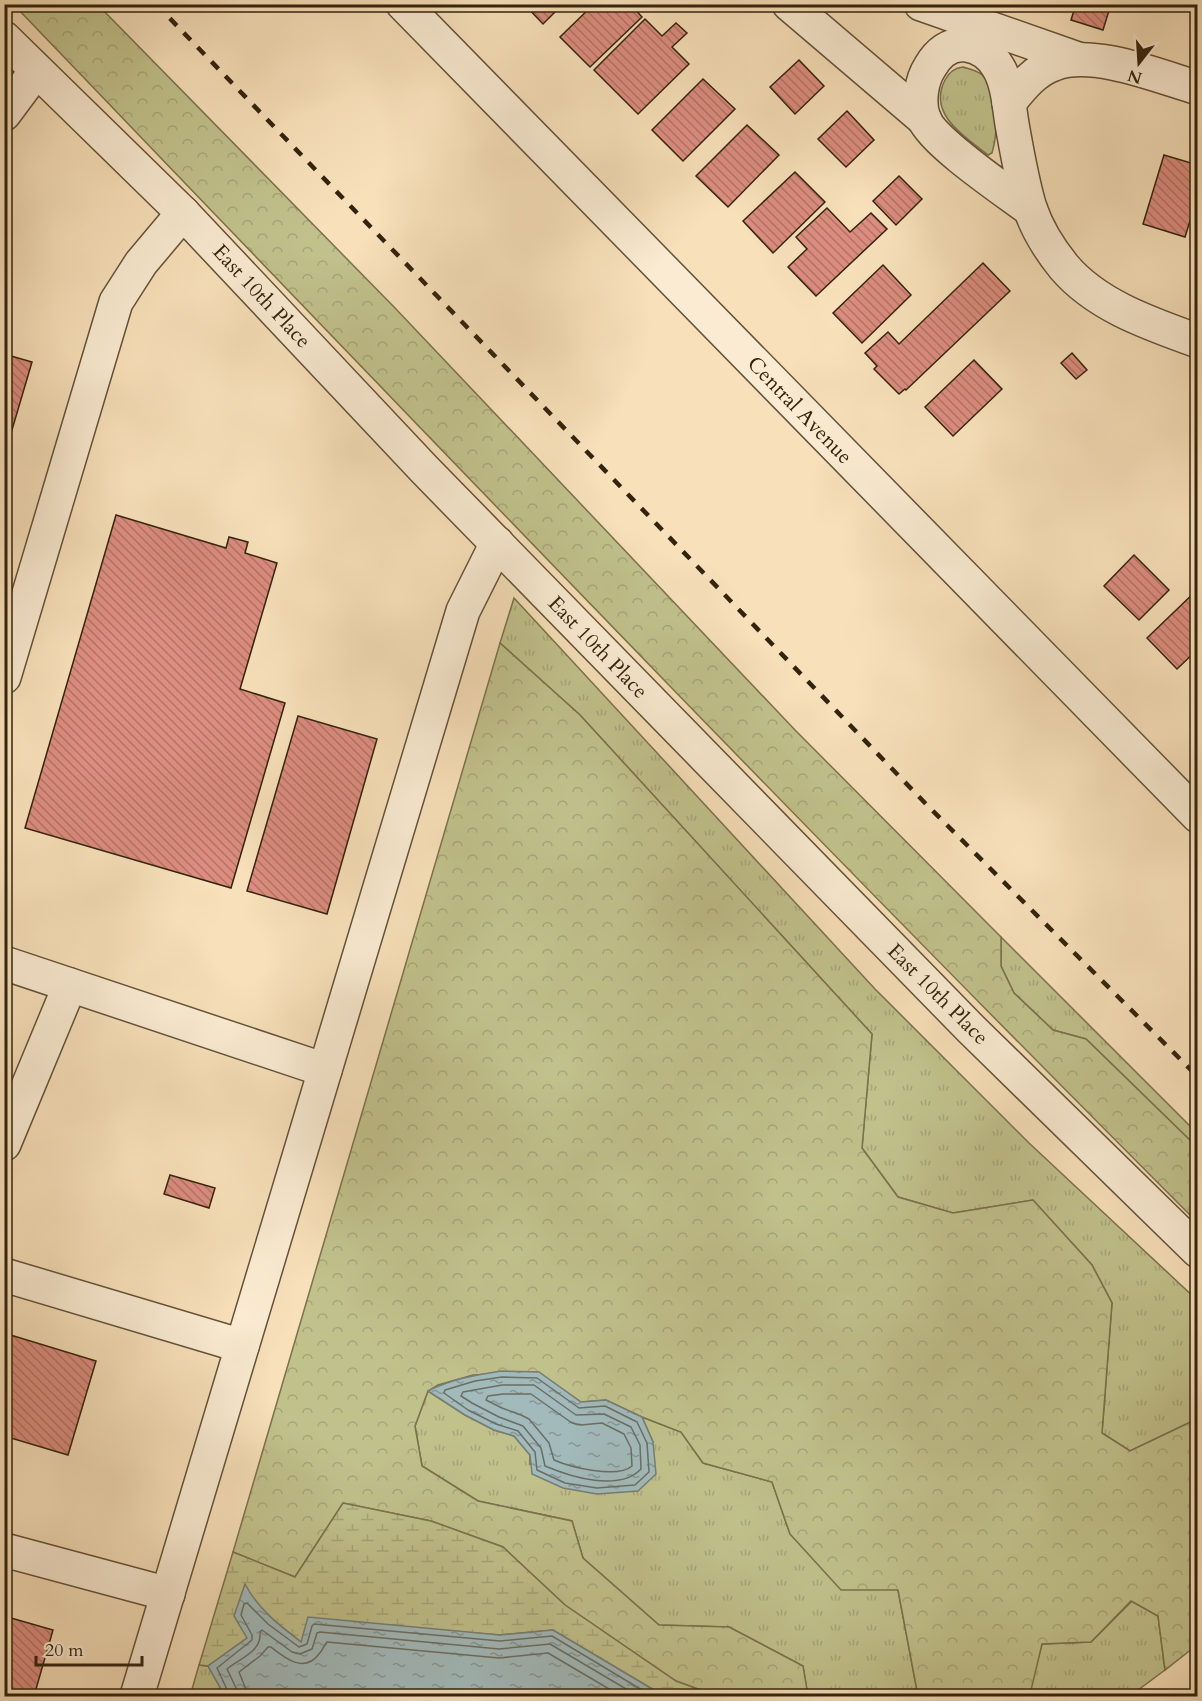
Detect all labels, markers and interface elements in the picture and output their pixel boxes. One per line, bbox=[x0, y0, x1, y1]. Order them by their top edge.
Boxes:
north arrow bbox=[1109, 33, 1169, 93]
text: N bbox=[1125, 64, 1145, 89]
street label: East 10th Place bbox=[206, 238, 317, 355]
street label: Central Avenue bbox=[741, 350, 859, 471]
street label: East 10th Place bbox=[541, 590, 654, 705]
street label: East 10th Place bbox=[881, 937, 995, 1051]
scale bar bbox=[36, 1629, 142, 1667]
text: 20 m bbox=[45, 1638, 84, 1663]

